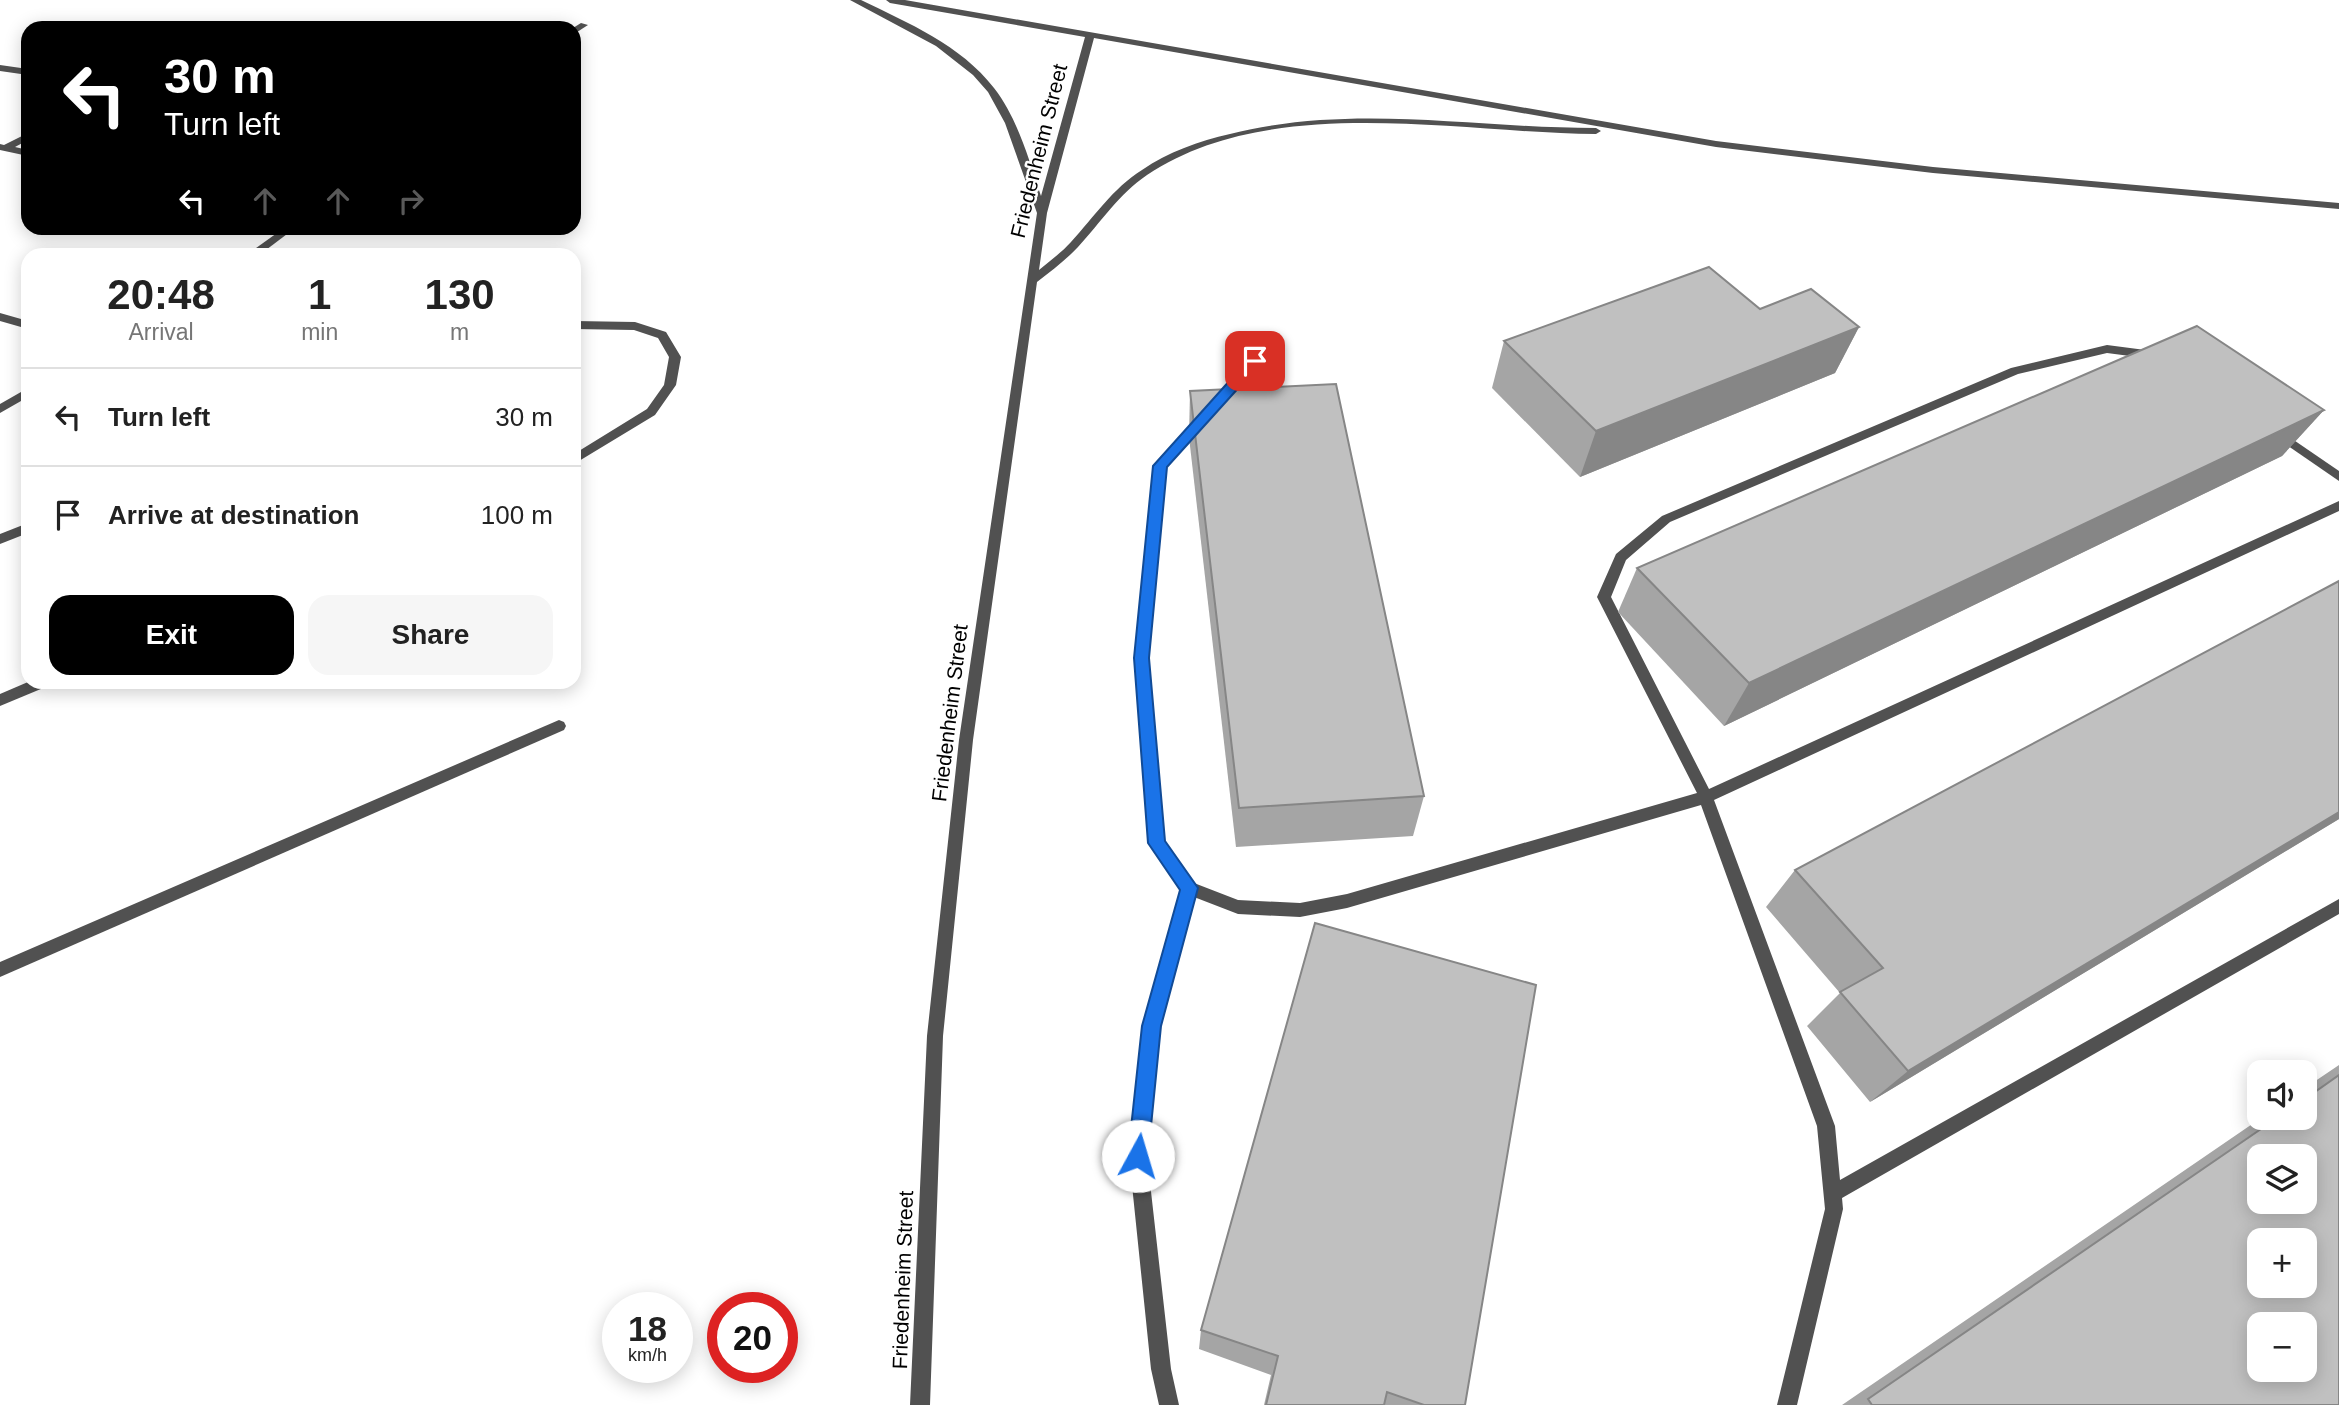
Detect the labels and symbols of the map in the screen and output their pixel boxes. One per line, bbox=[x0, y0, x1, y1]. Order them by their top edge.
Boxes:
street label: Friedenheim Street bbox=[1006, 61, 1071, 240]
pin bbox=[1225, 331, 1285, 391]
street label: Friedenheim Street bbox=[927, 623, 972, 803]
position arrow bbox=[1101, 1119, 1175, 1193]
street label: Friedenheim Street bbox=[888, 1190, 917, 1370]
speed limit sign: 20 bbox=[707, 1292, 798, 1383]

